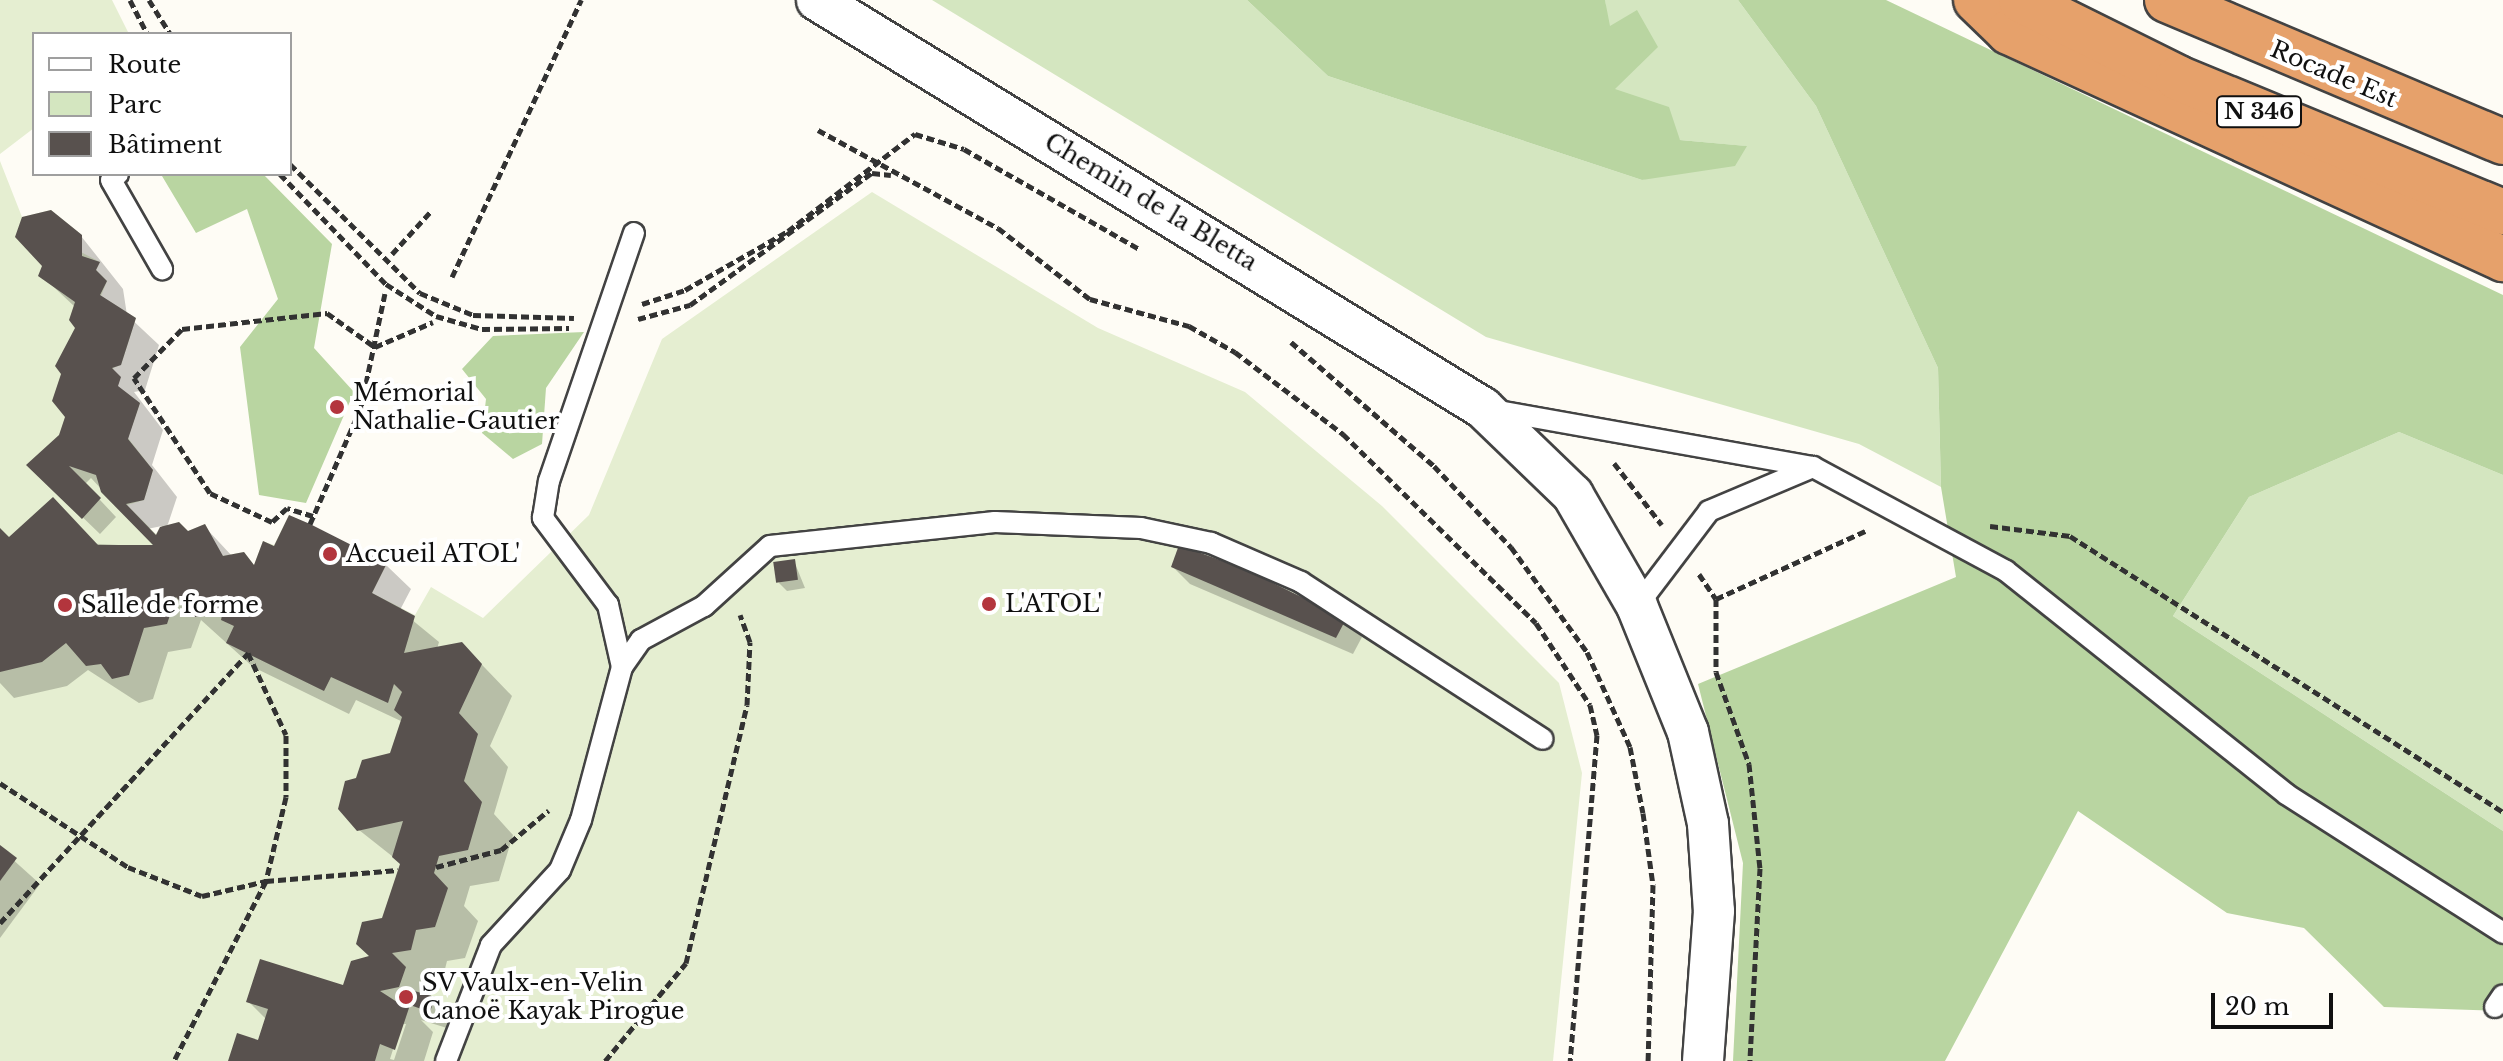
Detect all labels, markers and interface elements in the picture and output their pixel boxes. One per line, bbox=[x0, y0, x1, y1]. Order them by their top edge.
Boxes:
legend bbox=[32, 32, 292, 176]
street label: Rocade Est bbox=[2266, 34, 2402, 114]
text: Route bbox=[108, 50, 181, 79]
text: Parc bbox=[108, 90, 162, 119]
road number: N 346 bbox=[2215, 94, 2303, 130]
street label: Chemin de la Bletta bbox=[1039, 127, 1263, 277]
text: Bâtiment bbox=[108, 130, 222, 159]
place label: Mémorial Nathalie-Gautier bbox=[353, 379, 559, 435]
marker: Mémorial Nathalie-Gautier bbox=[328, 398, 346, 416]
place label: Accueil ATOL' bbox=[346, 540, 521, 568]
marker: Accueil ATOL' bbox=[321, 545, 339, 563]
place label: L'ATOL' bbox=[1005, 590, 1102, 618]
place label: Salle de forme bbox=[81, 591, 259, 619]
marker: L'ATOL' bbox=[980, 595, 998, 613]
marker: Salle de forme bbox=[56, 596, 74, 614]
place label: SV Vaulx-en-Velin Canoë Kayak Pirogue bbox=[422, 969, 685, 1025]
scale bar bbox=[2215, 977, 2337, 1027]
marker: SV Vaulx-en-Velin Canoë Kayak Pirogue bbox=[397, 988, 415, 1006]
text: 20 m bbox=[2225, 992, 2290, 1021]

